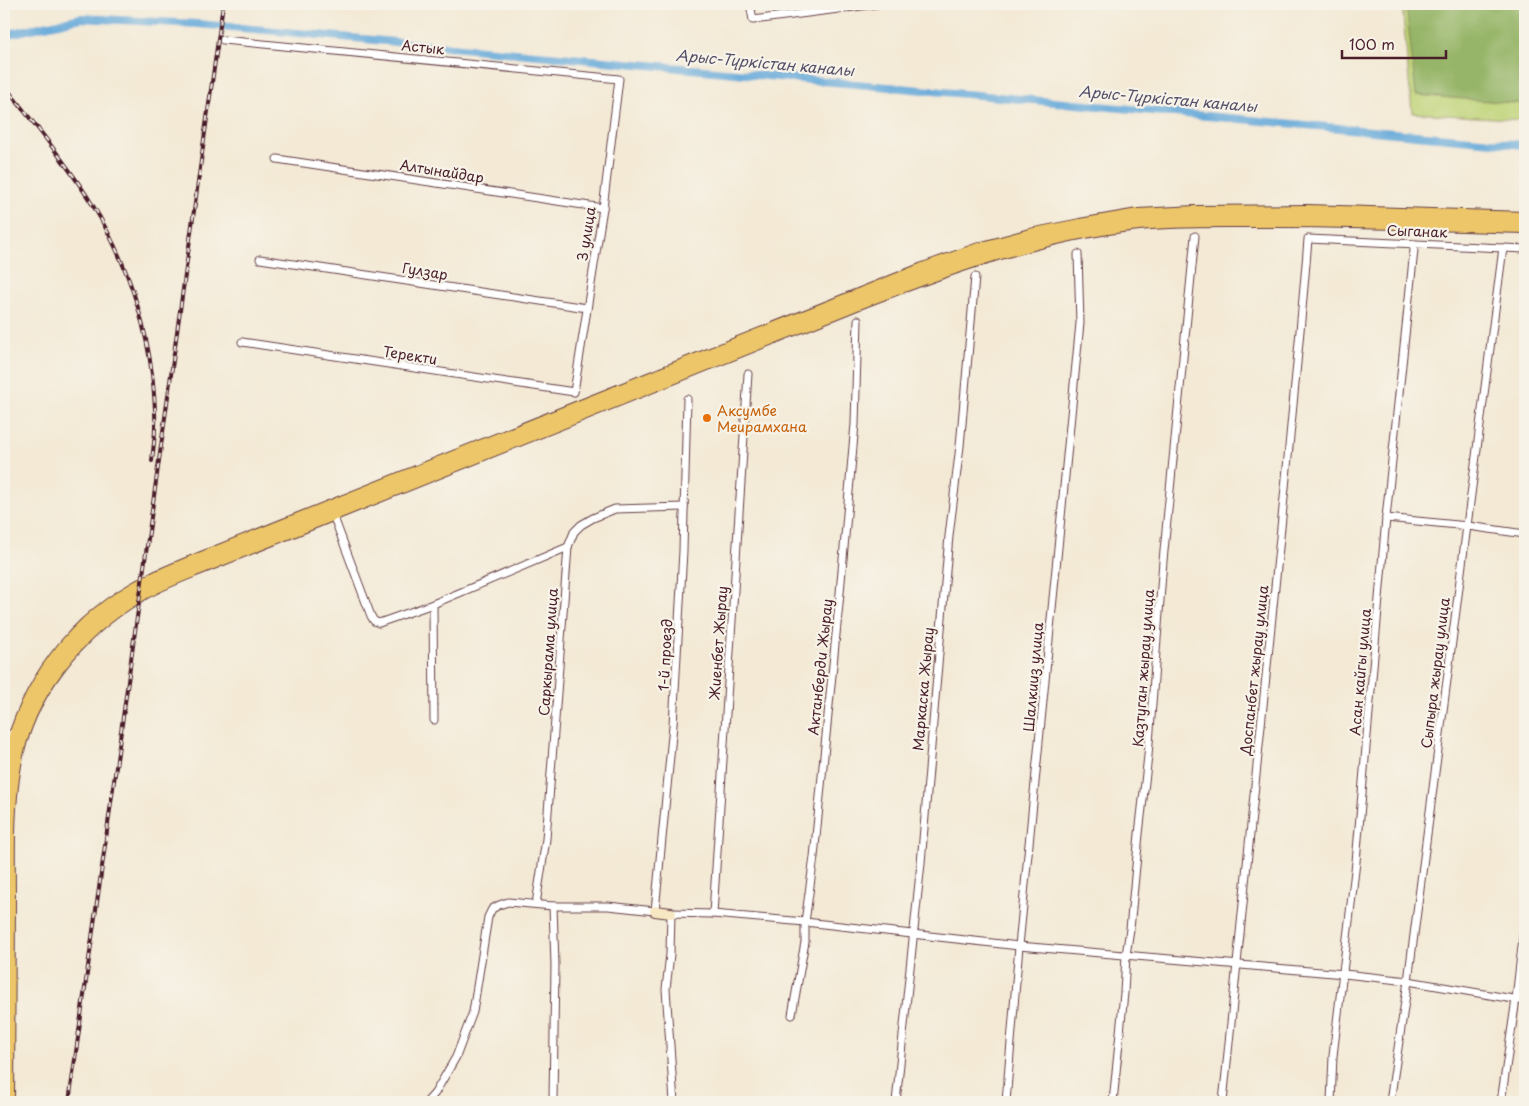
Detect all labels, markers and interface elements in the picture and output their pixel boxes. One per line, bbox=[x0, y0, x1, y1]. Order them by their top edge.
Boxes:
scale bar bbox=[1342, 28, 1445, 60]
text: 100 m bbox=[1349, 32, 1395, 55]
street label: Астык bbox=[400, 34, 446, 60]
water label: Арыс-Түркістан каналы bbox=[675, 43, 856, 81]
water label: Арыс-Түркістан каналы bbox=[1078, 79, 1259, 117]
street label: Алтынайдар bbox=[398, 154, 486, 188]
street label: 3 улица bbox=[571, 205, 601, 263]
street label: Сыганак bbox=[1386, 219, 1448, 243]
street label: Гулзар bbox=[401, 257, 449, 285]
street label: Теректи bbox=[381, 340, 439, 370]
place label: Аксумбе Меирамхана bbox=[717, 400, 807, 437]
marker: Аксумбе Меирамхана bbox=[701, 412, 713, 424]
street label: Доспанбет жырау улица bbox=[1235, 584, 1273, 757]
street label: Жиенбет Жырау bbox=[704, 585, 732, 701]
street label: Саркырама улица bbox=[533, 587, 563, 717]
street label: Казтуган жырау улица bbox=[1127, 588, 1159, 748]
street label: Сыпыра жырау улица bbox=[1415, 596, 1455, 750]
street label: Актанберди Жырау bbox=[802, 598, 838, 736]
street label: Асан кайгы улица bbox=[1344, 607, 1376, 736]
street label: 1-й проезд bbox=[653, 618, 677, 692]
street label: Шалкииз улица bbox=[1018, 621, 1048, 733]
street label: Маркаска Жырау bbox=[907, 626, 939, 752]

